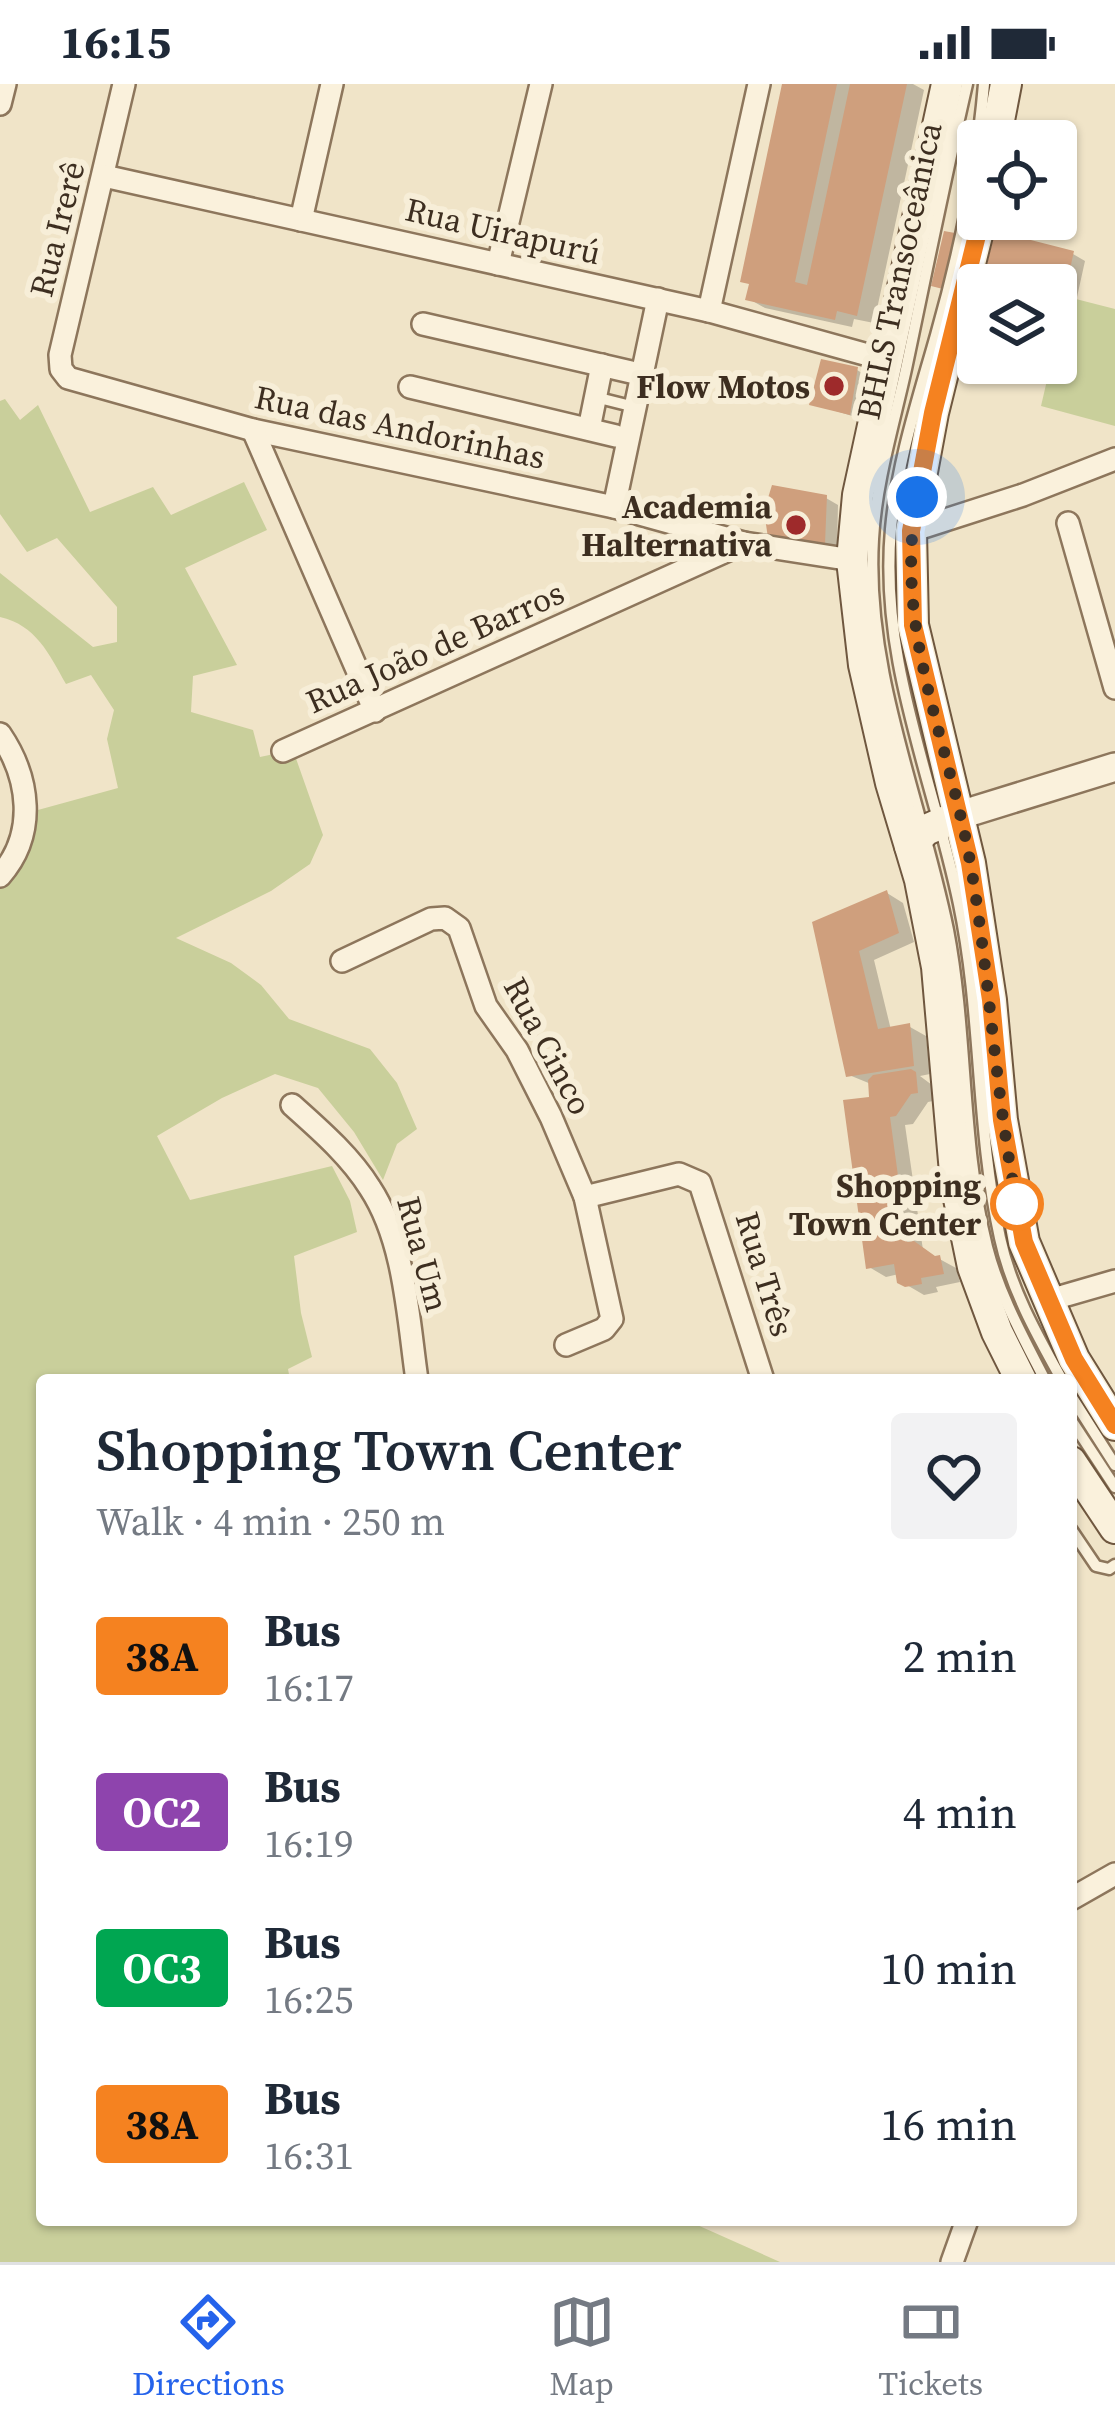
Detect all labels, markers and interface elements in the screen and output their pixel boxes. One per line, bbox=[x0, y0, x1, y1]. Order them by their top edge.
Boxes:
text: 16:15 bbox=[60, 11, 171, 73]
street label: BHLS Transoceânica bbox=[846, 118, 952, 424]
map controls bbox=[957, 120, 1077, 384]
button: locate bbox=[957, 120, 1077, 240]
street label: Rua Irerê bbox=[18, 157, 96, 301]
street label: Rua Uirapurú bbox=[401, 187, 605, 275]
button: layers bbox=[957, 264, 1077, 384]
place label: Flow Motos bbox=[636, 364, 810, 409]
marker: Flow Motos bbox=[821, 373, 847, 399]
street label: Rua das Andorinhas bbox=[251, 374, 549, 480]
your location bbox=[887, 467, 947, 527]
place label: Academia Halternativa bbox=[581, 484, 772, 567]
marker: Academia Halternativa bbox=[783, 512, 809, 538]
street label: Rua João de Barros bbox=[299, 570, 571, 724]
street label: Rua Cinco bbox=[493, 969, 603, 1123]
place label: Shopping Town Center bbox=[789, 1163, 982, 1246]
marker: Shopping Town Center bbox=[992, 1179, 1042, 1229]
street label: Rua Um bbox=[386, 1191, 460, 1317]
street label: Rua Três bbox=[725, 1206, 805, 1342]
text: Shopping Town Center bbox=[96, 1411, 681, 1489]
button: heart bbox=[891, 1413, 1017, 1539]
text: Walk · 4 min · 250 m bbox=[96, 1495, 445, 1548]
text: Bus bbox=[264, 1599, 341, 1661]
text: 2 min bbox=[903, 1625, 1017, 1687]
text: 38A bbox=[125, 1627, 199, 1685]
text: 16:17 bbox=[264, 1661, 354, 1714]
text: Bus bbox=[264, 1755, 341, 1817]
text: 4 min bbox=[903, 1781, 1017, 1843]
text: OC2 bbox=[122, 1783, 202, 1841]
text: 16:19 bbox=[264, 1817, 354, 1870]
text: Bus bbox=[264, 1911, 341, 1973]
text: 10 min bbox=[880, 1937, 1017, 1999]
text: OC3 bbox=[122, 1939, 202, 1997]
text: 16:25 bbox=[264, 1973, 354, 2026]
text: Bus bbox=[264, 2067, 341, 2129]
text: 16 min bbox=[880, 2093, 1017, 2155]
text: 38A bbox=[125, 2095, 199, 2153]
text: 16:31 bbox=[264, 2129, 354, 2182]
tab: Directions bbox=[132, 2289, 285, 2406]
tab: Map bbox=[549, 2289, 615, 2406]
tab: Tickets bbox=[878, 2289, 983, 2406]

